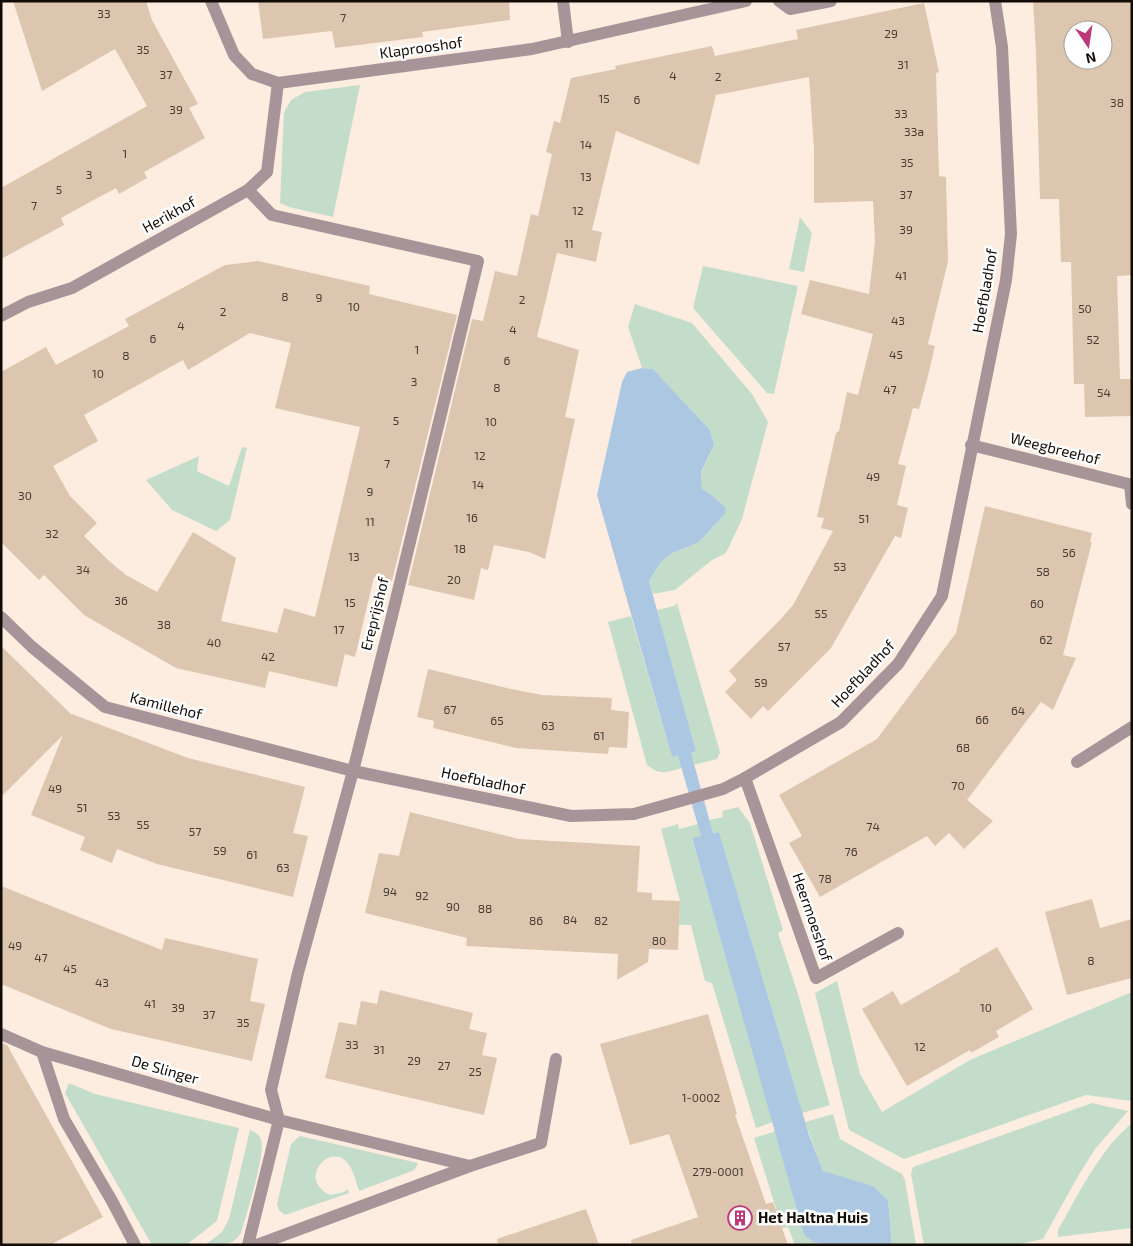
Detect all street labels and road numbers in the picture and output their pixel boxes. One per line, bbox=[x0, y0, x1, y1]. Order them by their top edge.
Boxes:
street label: Klaprooshof bbox=[378, 32, 464, 62]
street label: Herikhof bbox=[139, 192, 199, 236]
street label: Hoefbladhof bbox=[968, 247, 1000, 334]
street label: Weegbreehof bbox=[1009, 428, 1102, 468]
street label: Ereprijshof bbox=[356, 575, 393, 653]
street label: Hoefbladhof bbox=[827, 636, 898, 711]
street label: Kamillehof bbox=[128, 687, 205, 723]
street label: Hoefbladhof bbox=[440, 762, 527, 798]
street label: Heermoeshof bbox=[789, 870, 837, 964]
street label: De Slinger bbox=[130, 1051, 201, 1087]

